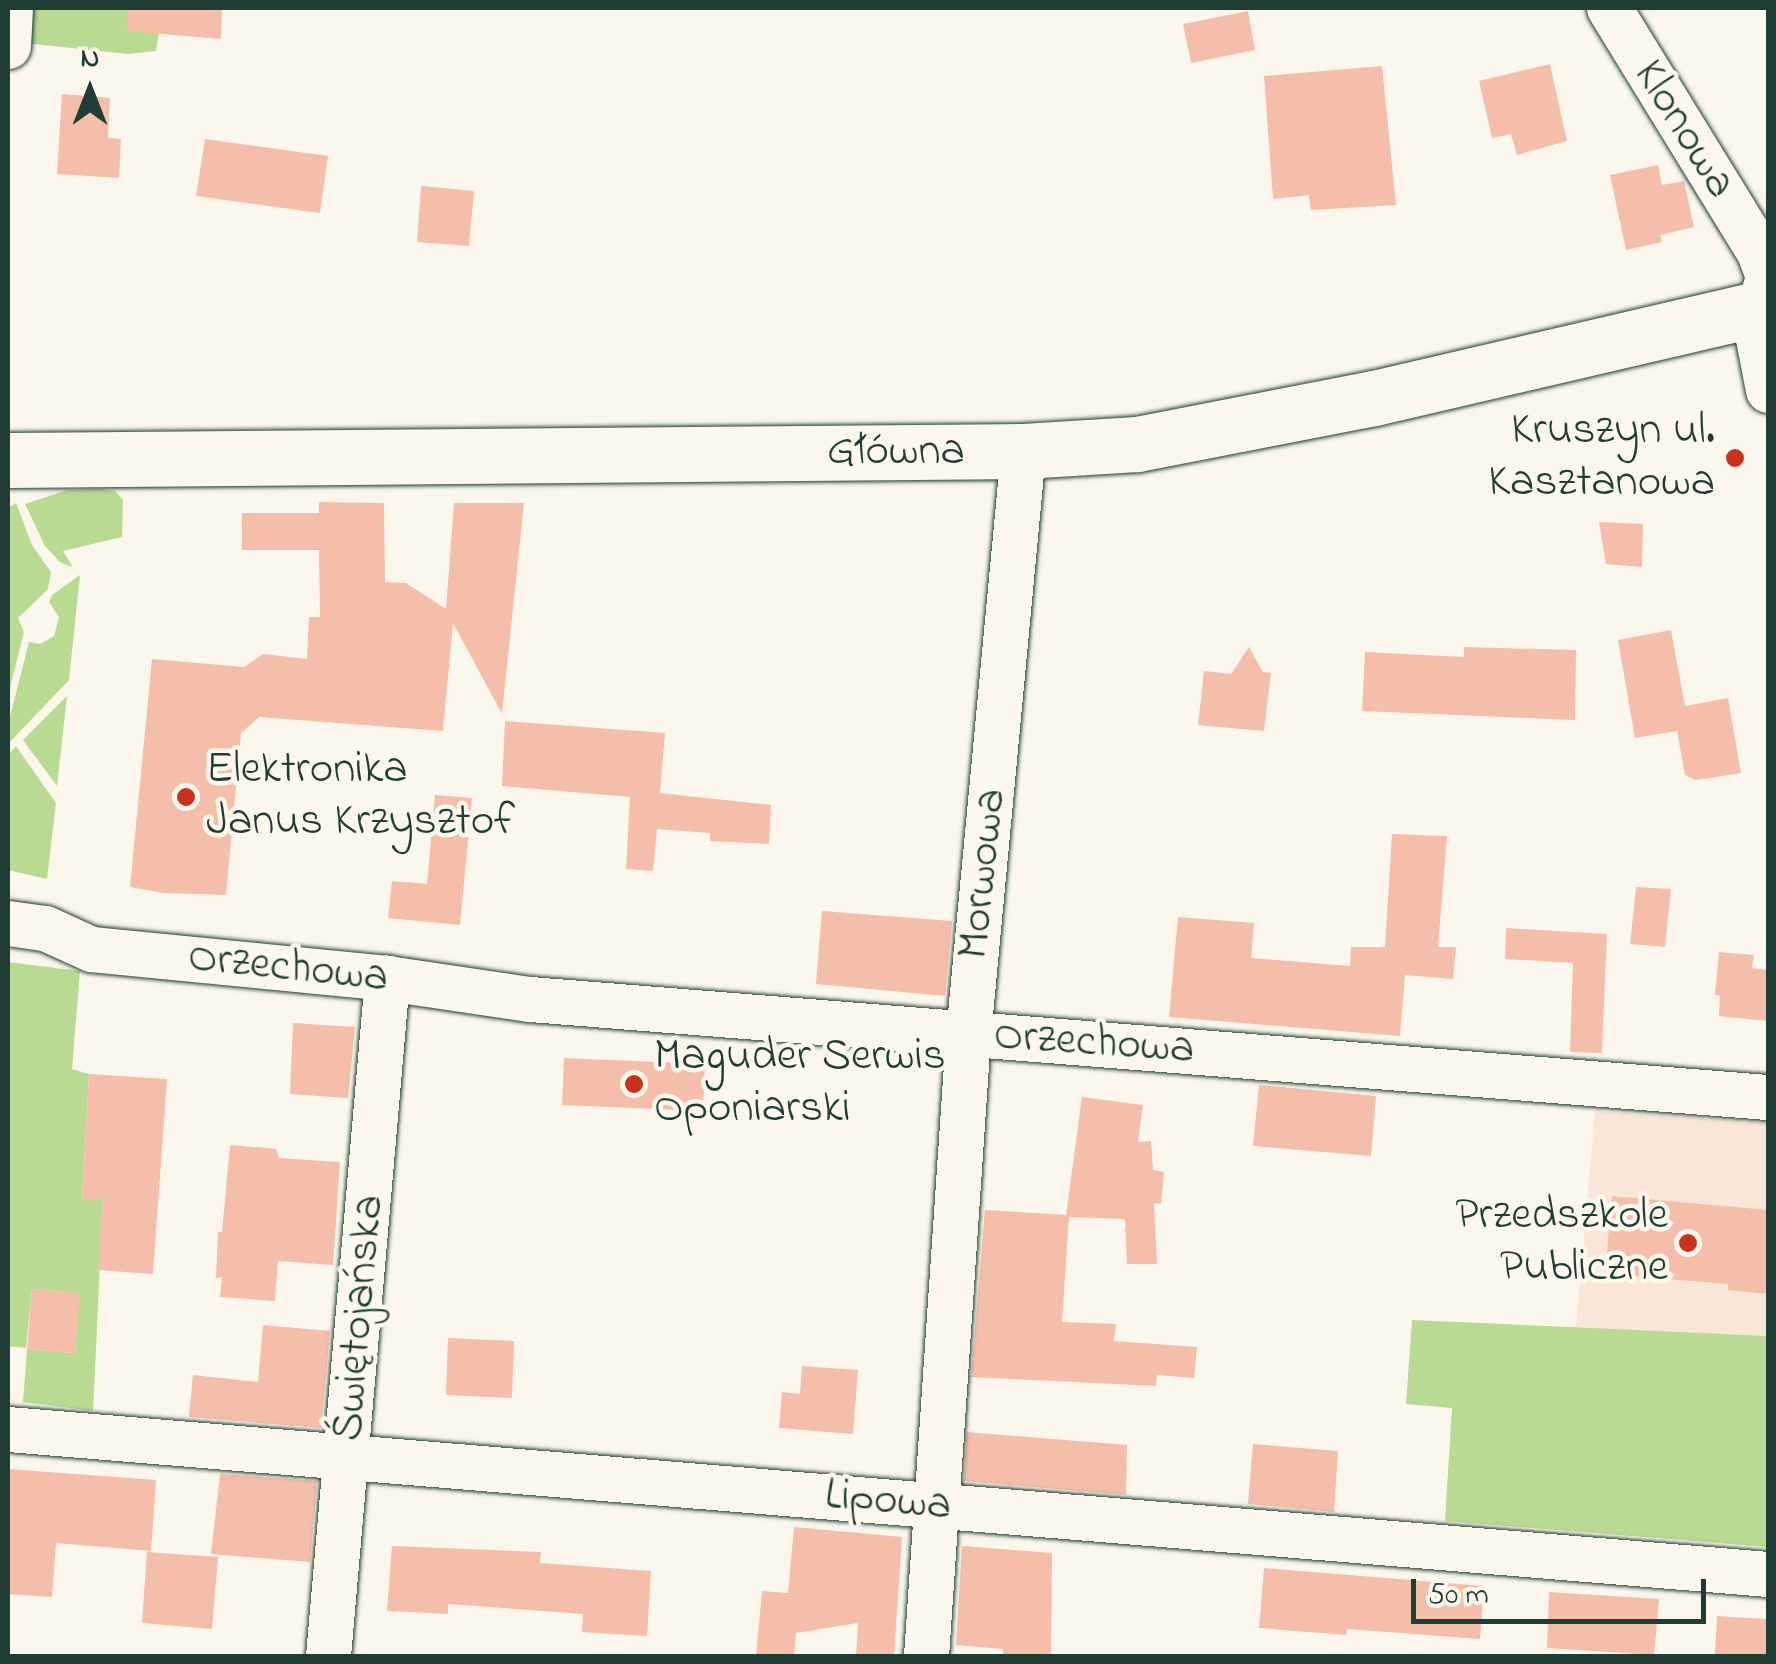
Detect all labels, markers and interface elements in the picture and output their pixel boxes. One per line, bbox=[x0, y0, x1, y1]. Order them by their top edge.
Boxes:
text: N bbox=[81, 39, 99, 80]
north arrow bbox=[40, 40, 140, 140]
street label: Klonowa bbox=[1620, 51, 1746, 209]
place label: Kruszyn ul. Kasztanowa bbox=[1488, 405, 1715, 511]
street label: Główna bbox=[827, 426, 965, 480]
marker: Kruszyn ul. Kasztanowa bbox=[1724, 447, 1746, 469]
place label: Elektronika Janus Krzysztof bbox=[206, 744, 515, 850]
marker: Elektronika Janus Krzysztof bbox=[175, 786, 197, 808]
street label: Morwowa bbox=[948, 786, 1020, 962]
street label: Orzechowa bbox=[185, 932, 391, 1006]
street label: Orzechowa bbox=[992, 1010, 1196, 1078]
place label: Maguder Serwis Oponiarski bbox=[654, 1031, 946, 1137]
marker: Maguder Serwis Oponiarski bbox=[623, 1073, 645, 1095]
place label: Przedszkole Publiczne bbox=[1455, 1190, 1668, 1296]
street label: Świętojańska bbox=[322, 1193, 398, 1443]
marker: Przedszkole Publiczne bbox=[1677, 1232, 1699, 1254]
street label: Lipowa bbox=[823, 1470, 953, 1534]
scale bar bbox=[1416, 1559, 1711, 1621]
text: 50 m bbox=[1428, 1574, 1489, 1618]

